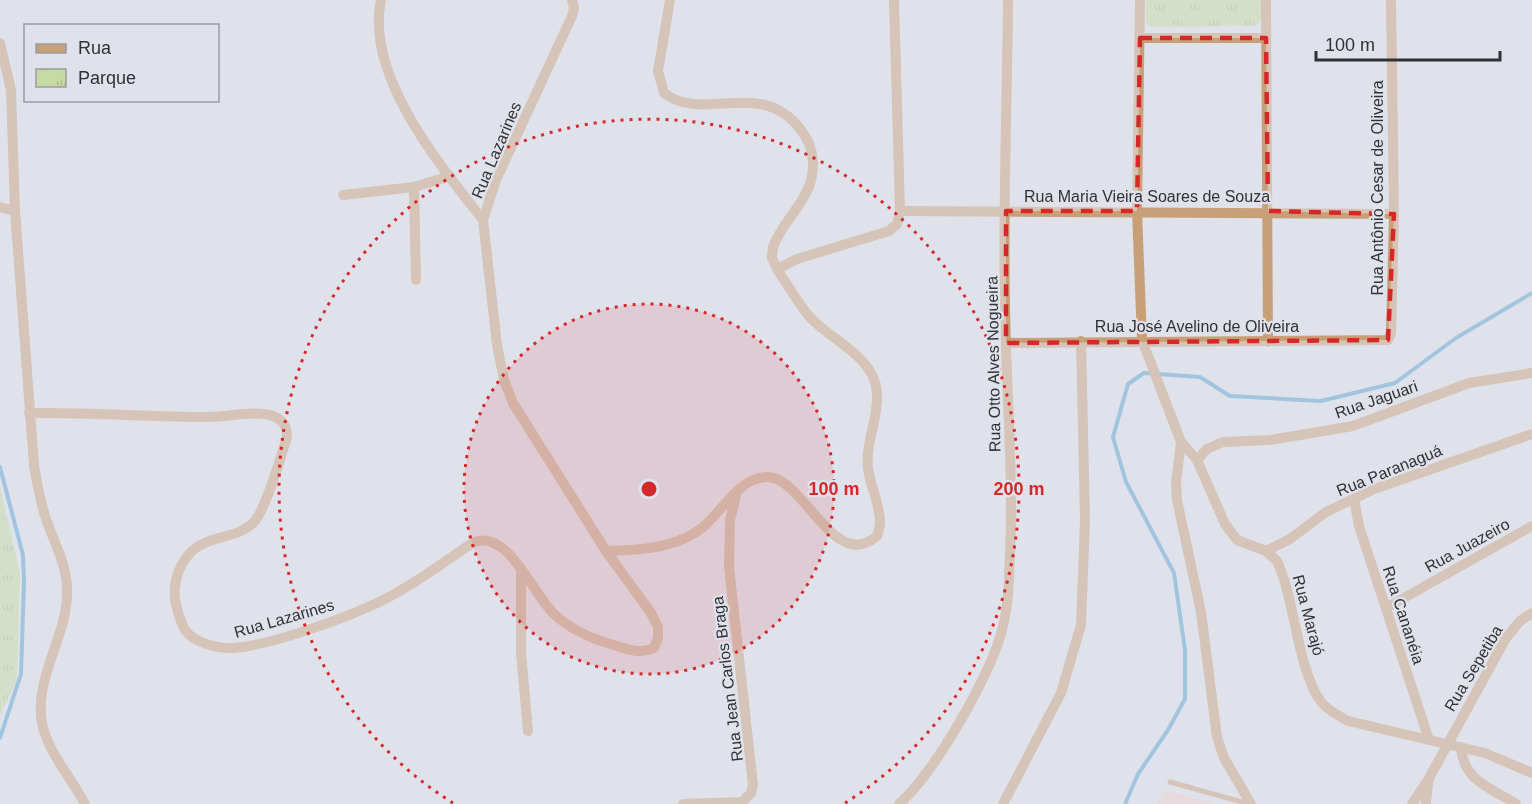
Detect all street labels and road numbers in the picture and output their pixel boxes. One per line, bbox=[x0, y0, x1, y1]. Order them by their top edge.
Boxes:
street label: Rua Antônio Cesar de Oliveira bbox=[1369, 80, 1386, 296]
street label: Rua Lazarines bbox=[468, 99, 524, 201]
street label: Rua Maria Vieira Soares de Souza bbox=[1024, 188, 1270, 205]
street label: Rua Otto Alves Nogueira bbox=[983, 276, 1004, 452]
street label: Rua José Avelino de Oliveira bbox=[1095, 318, 1299, 335]
street label: Rua Jaguari bbox=[1333, 377, 1420, 422]
street label: Rua Paranaguá bbox=[1334, 442, 1444, 499]
street label: Rua Juazeiro bbox=[1422, 515, 1513, 576]
street label: Rua Cananéia bbox=[1380, 564, 1427, 667]
street label: Rua Marajó bbox=[1290, 573, 1327, 657]
street label: Rua Jean Carlos Braga bbox=[709, 595, 746, 763]
street label: Rua Lazarines bbox=[232, 596, 336, 641]
street label: Rua Sepetiba bbox=[1441, 622, 1506, 714]

